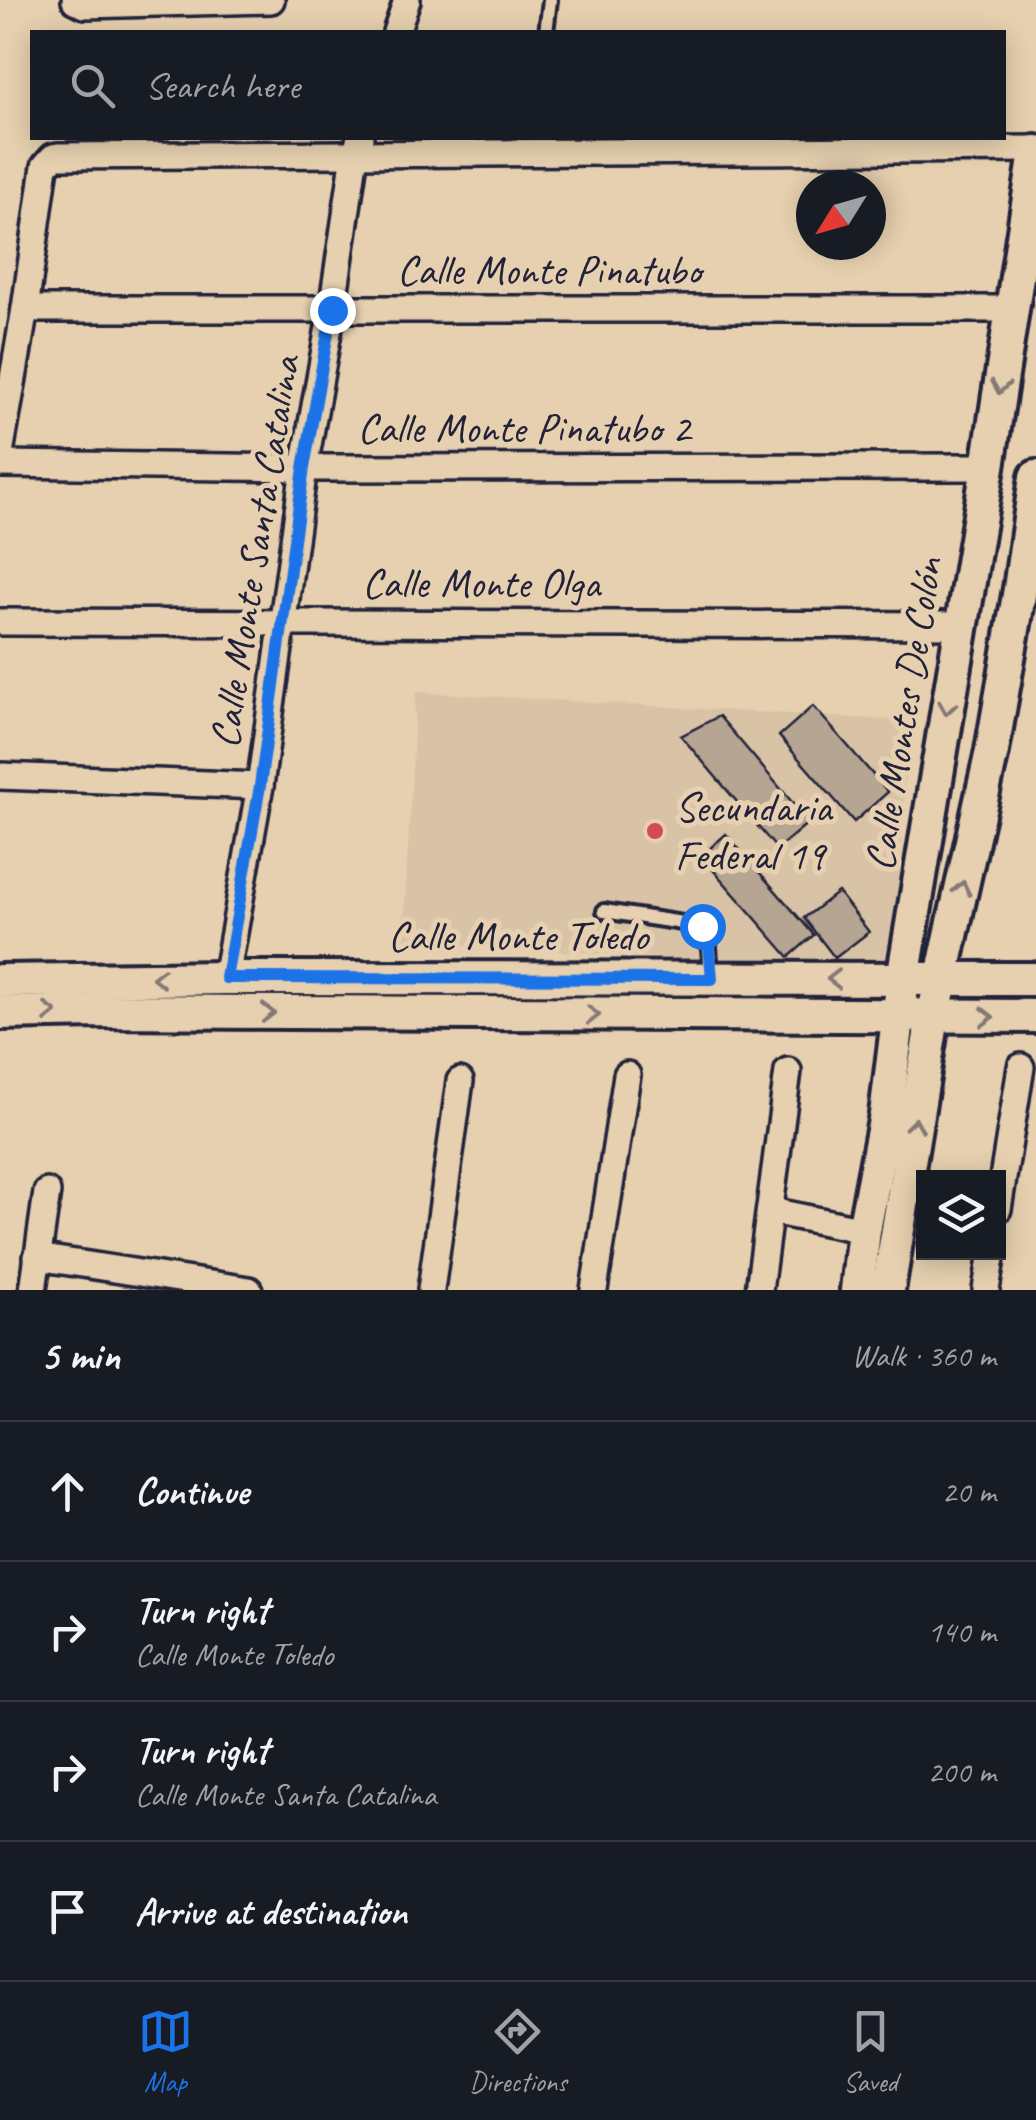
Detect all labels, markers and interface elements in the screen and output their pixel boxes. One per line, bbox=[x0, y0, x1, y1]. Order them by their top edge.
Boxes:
search box bbox=[30, 30, 1006, 140]
icon: search bbox=[65, 58, 120, 113]
text: Search here bbox=[145, 62, 300, 109]
north arrow bbox=[796, 170, 886, 260]
street label: Calle Monte Pinatubo bbox=[397, 244, 705, 297]
route end bbox=[310, 288, 356, 334]
street label: Calle Monte Santa Catalina bbox=[198, 350, 313, 752]
one-way arrow bbox=[990, 379, 1011, 395]
street label: Calle Monte Pinatubo 2 bbox=[358, 402, 694, 455]
street label: Calle Montes De Colón bbox=[853, 553, 955, 874]
street label: Calle Monte Olga bbox=[362, 557, 603, 610]
one-way arrow bbox=[937, 700, 958, 716]
place label: Secundaria Federal 19 bbox=[675, 781, 834, 882]
marker: Secundaria Federal 19 bbox=[644, 820, 666, 842]
one-way arrow bbox=[950, 880, 971, 897]
route start bbox=[680, 904, 726, 950]
street label: Calle Monte Toledo bbox=[388, 910, 650, 963]
one-way arrow bbox=[150, 967, 166, 989]
one-way arrow bbox=[825, 968, 840, 990]
one-way arrow bbox=[44, 1001, 59, 1023]
one-way arrow bbox=[260, 1002, 276, 1024]
one-way arrow bbox=[586, 1004, 601, 1026]
one-way arrow bbox=[980, 1006, 996, 1027]
one-way arrow bbox=[904, 1116, 925, 1133]
map controls bbox=[916, 1170, 1006, 1260]
button: layers bbox=[916, 1170, 1006, 1260]
text: 5 min bbox=[40, 1329, 120, 1382]
text: Walk · 360 m bbox=[852, 1335, 996, 1376]
icon: ahead bbox=[40, 1464, 95, 1519]
text: Continue bbox=[135, 1468, 249, 1515]
text: 20 m bbox=[942, 1471, 996, 1512]
text: Turn right bbox=[135, 1587, 269, 1634]
icon: right bbox=[40, 1604, 95, 1659]
text: 140 m bbox=[927, 1611, 996, 1652]
text: Calle Monte Toledo bbox=[135, 1634, 333, 1675]
text: Turn right bbox=[135, 1727, 269, 1774]
icon: right bbox=[40, 1744, 95, 1799]
text: 200 m bbox=[927, 1751, 996, 1792]
text: Calle Monte Santa Catalina bbox=[135, 1774, 436, 1815]
icon: arrive bbox=[40, 1884, 95, 1939]
text: Arrive at destination bbox=[135, 1888, 407, 1935]
tab: Map bbox=[138, 2004, 193, 2099]
tab: Directions bbox=[469, 2004, 567, 2099]
tab: Saved bbox=[843, 2004, 898, 2099]

